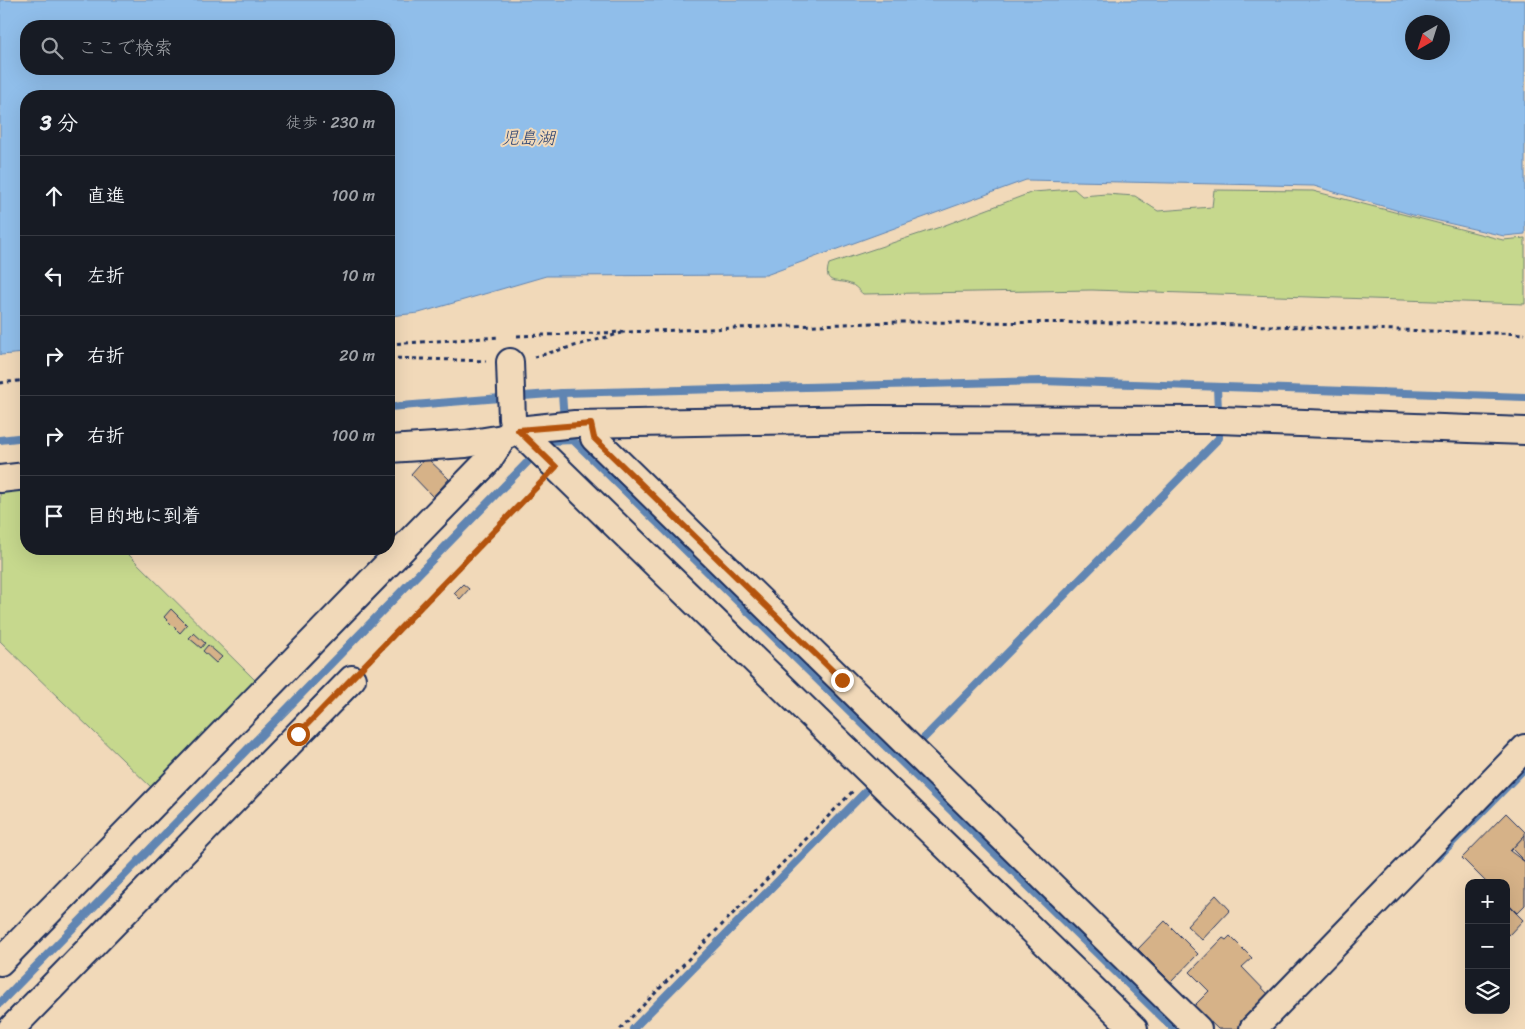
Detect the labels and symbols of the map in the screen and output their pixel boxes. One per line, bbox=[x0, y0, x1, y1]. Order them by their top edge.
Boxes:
north arrow bbox=[1405, 15, 1450, 60]
water label: 児島湖 bbox=[501, 122, 557, 154]
route end bbox=[831, 669, 854, 692]
route start bbox=[287, 723, 310, 746]

